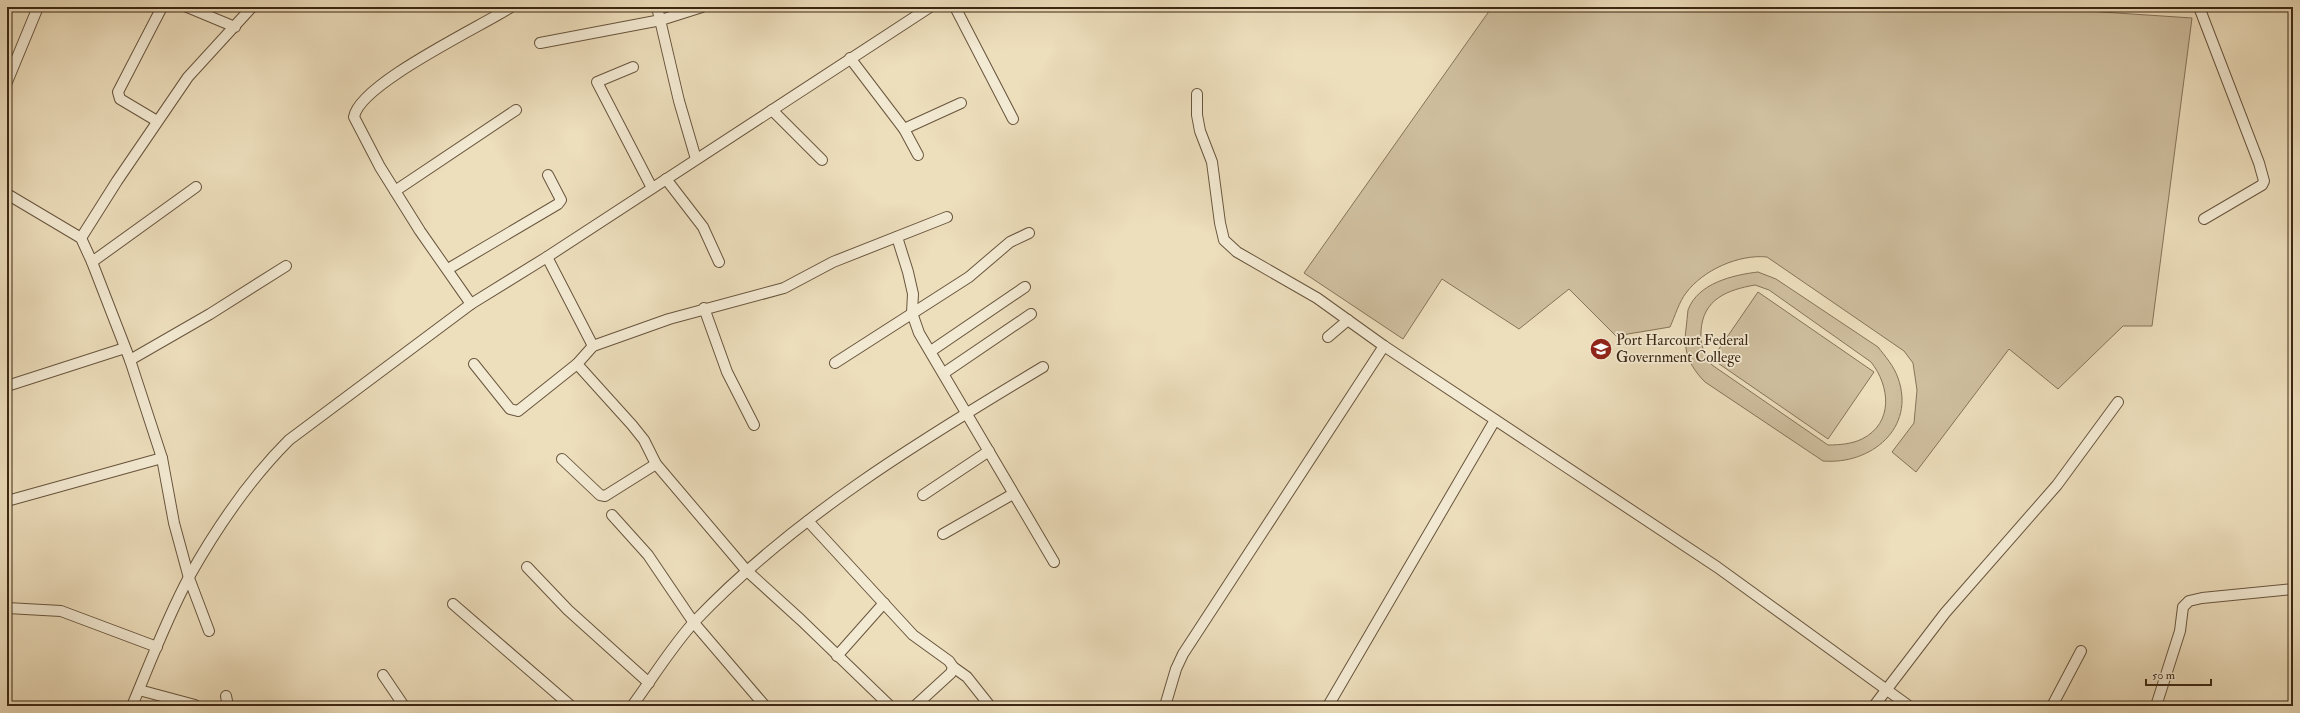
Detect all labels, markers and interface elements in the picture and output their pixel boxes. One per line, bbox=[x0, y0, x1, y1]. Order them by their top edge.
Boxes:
place label: Port Harcourt Federal Government College bbox=[1616, 331, 1748, 367]
school or university icon: Port Harcourt Federal Government College bbox=[1588, 336, 1614, 362]
scale bar bbox=[2146, 661, 2211, 687]
text: 50 m bbox=[2152, 668, 2176, 683]

